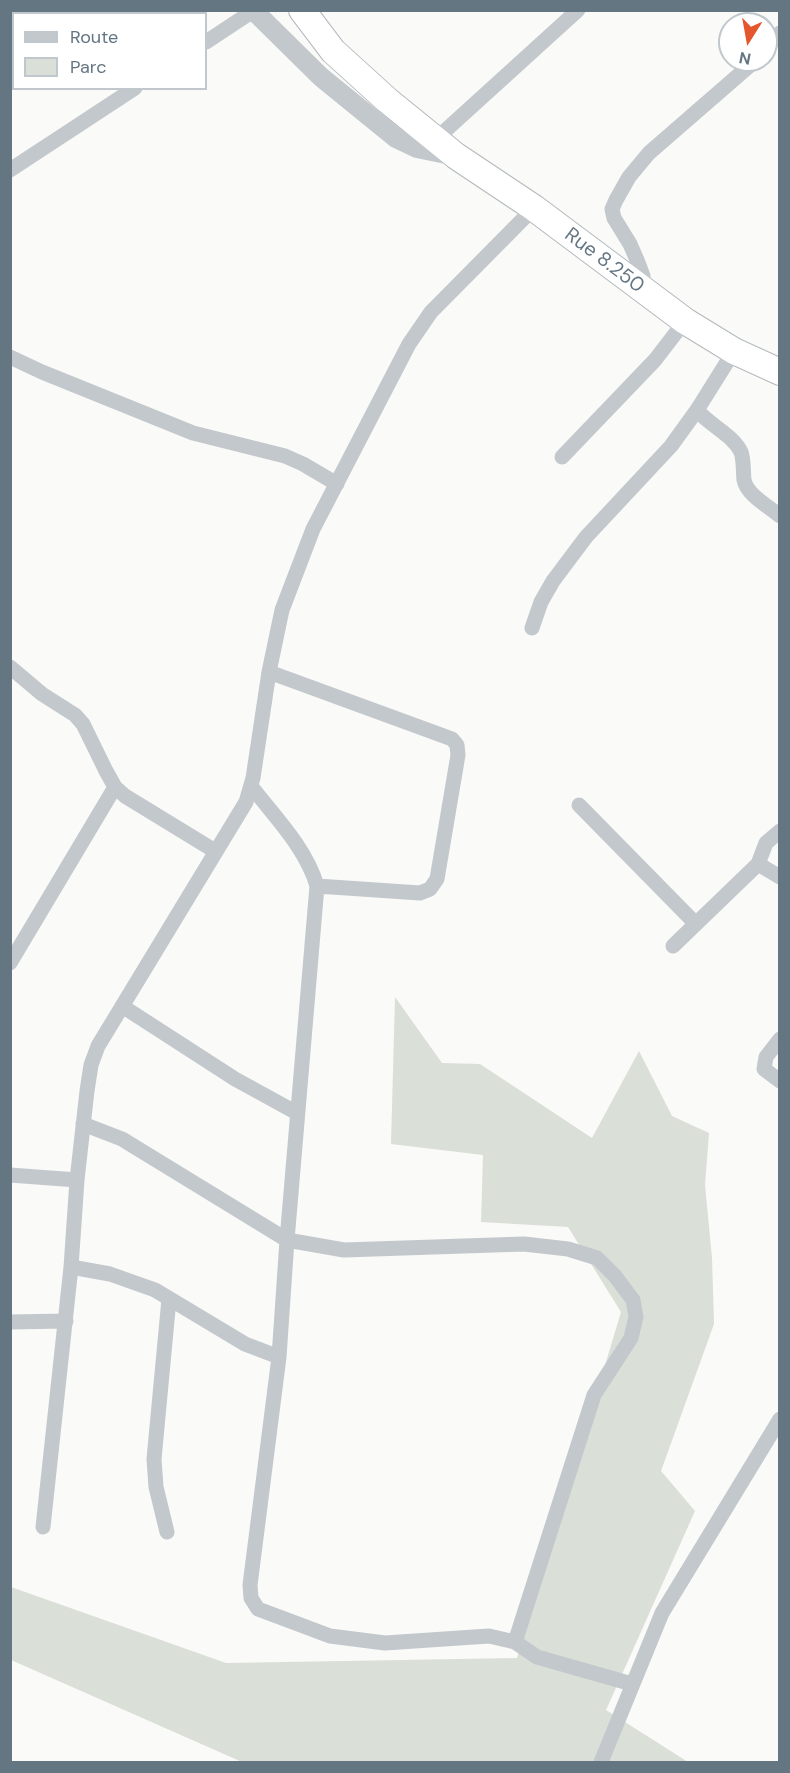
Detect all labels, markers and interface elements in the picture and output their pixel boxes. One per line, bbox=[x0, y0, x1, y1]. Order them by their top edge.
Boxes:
legend bbox=[12, 12, 207, 90]
north arrow bbox=[718, 12, 778, 72]
text: Route bbox=[70, 25, 118, 49]
text: N bbox=[737, 47, 753, 70]
text: Parc bbox=[70, 55, 106, 79]
street label: Rue 8.250 bbox=[559, 223, 649, 299]

